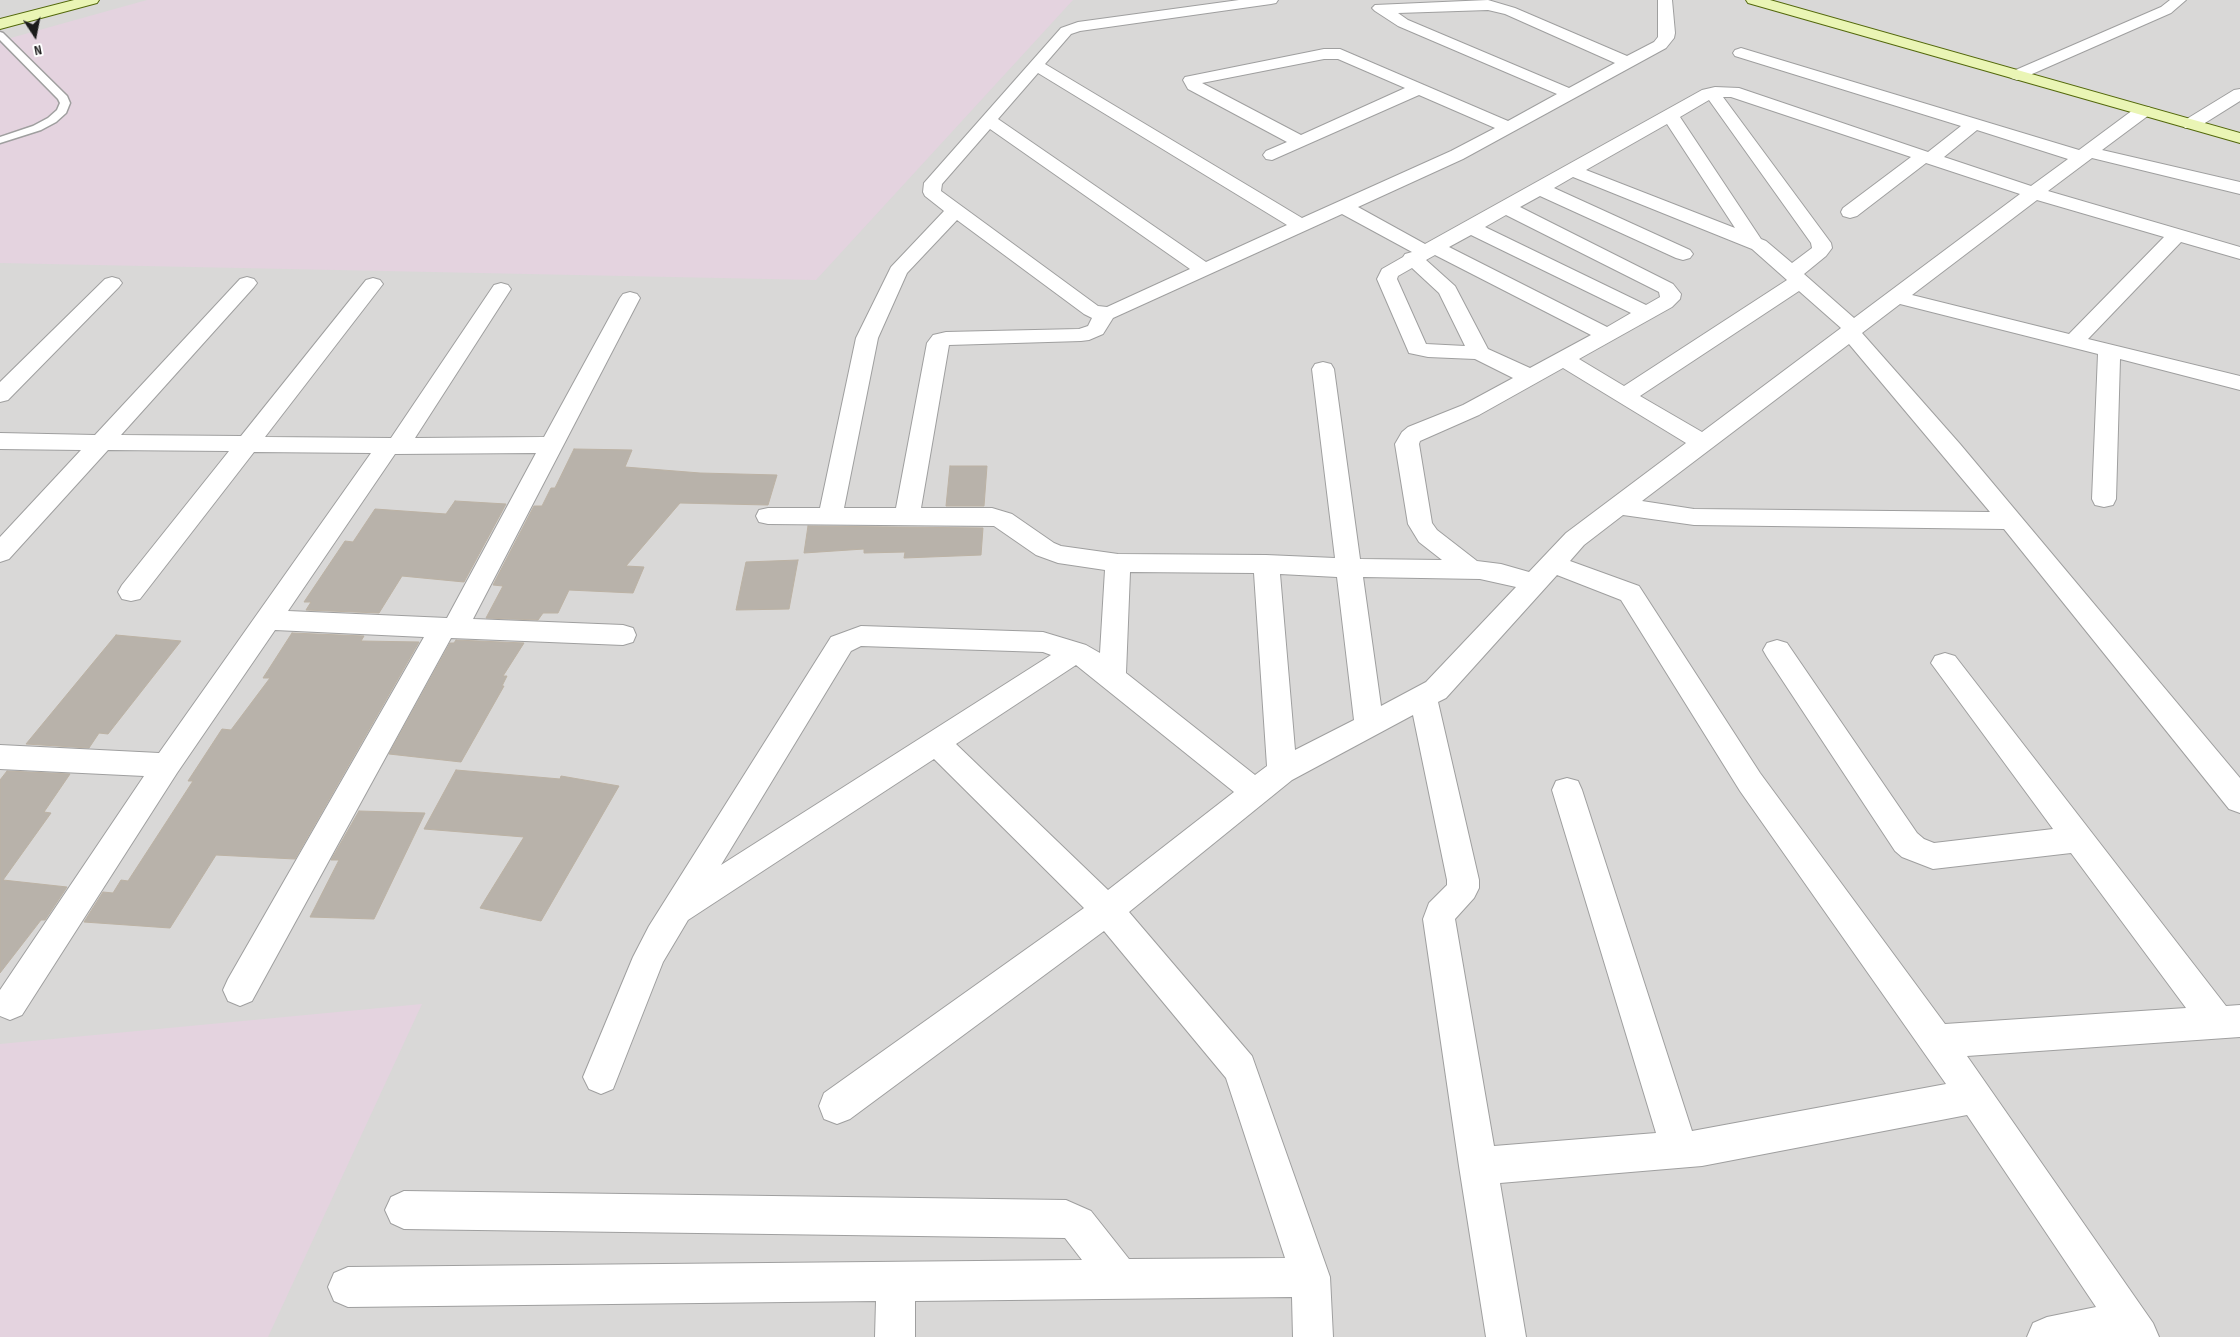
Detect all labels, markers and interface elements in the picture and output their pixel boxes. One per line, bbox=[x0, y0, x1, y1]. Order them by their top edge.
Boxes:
north arrow bbox=[10, 10, 60, 60]
text: N bbox=[33, 41, 43, 59]

